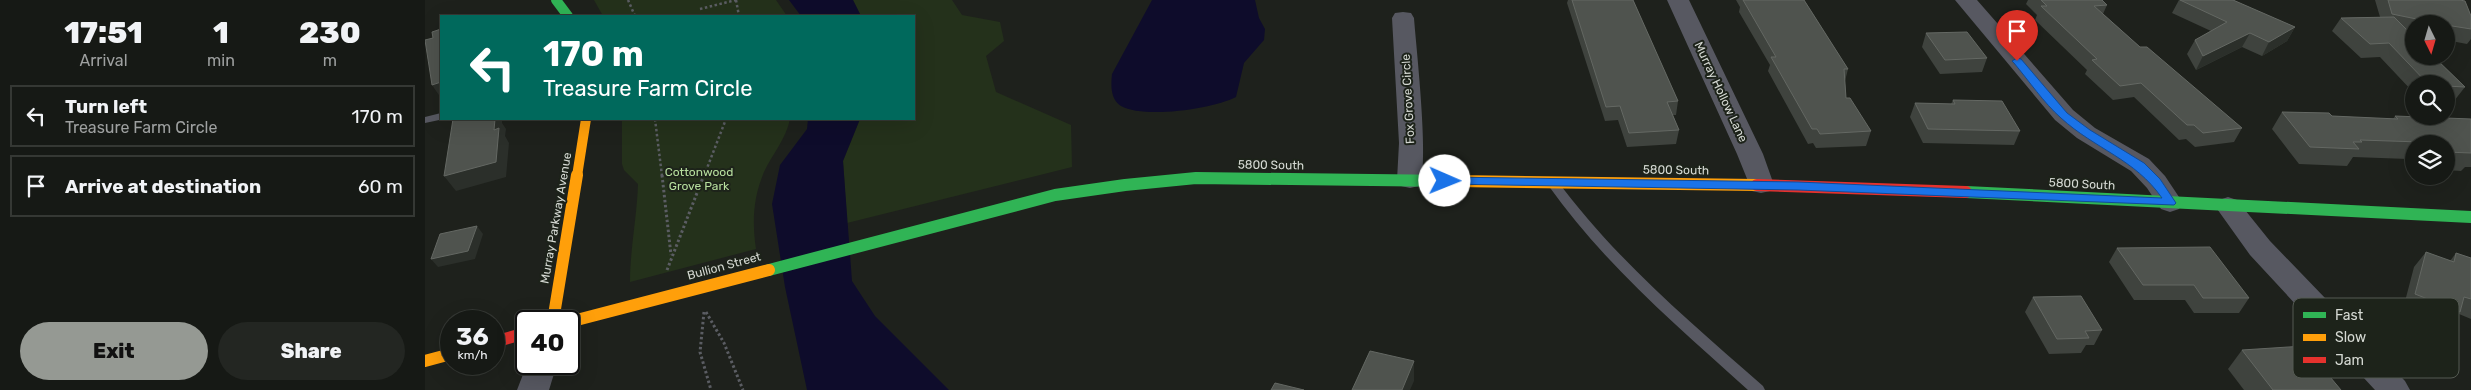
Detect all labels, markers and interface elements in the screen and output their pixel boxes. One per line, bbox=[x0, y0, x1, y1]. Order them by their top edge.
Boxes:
pin bbox=[1996, 10, 2038, 61]
text: 17:51 bbox=[64, 15, 143, 51]
text: 1 bbox=[213, 15, 229, 51]
text: 230 bbox=[299, 15, 361, 51]
north arrow bbox=[2405, 15, 2455, 65]
map controls bbox=[2405, 15, 2455, 185]
icon: arrive bbox=[2003, 17, 2031, 45]
text: 170 m bbox=[543, 33, 644, 75]
icon: left bbox=[460, 35, 525, 100]
street label: Murray Hollow Lane bbox=[1692, 40, 1751, 145]
text: Arrival bbox=[80, 51, 128, 70]
text: min bbox=[207, 51, 235, 70]
text: m bbox=[323, 51, 337, 70]
street label: Fox Grove Circle bbox=[1399, 53, 1417, 144]
text: Treasure Farm Circle bbox=[543, 75, 752, 102]
button: search bbox=[2405, 75, 2455, 125]
text: Turn left bbox=[65, 95, 147, 118]
icon: left bbox=[22, 102, 50, 130]
text: 170 m bbox=[352, 105, 403, 128]
text: Treasure Farm Circle bbox=[65, 118, 217, 137]
button: layers bbox=[2405, 135, 2455, 185]
street label: Murray Parkway Avenue bbox=[538, 151, 575, 285]
position arrow bbox=[1418, 154, 1470, 206]
street label: 5800 South bbox=[1238, 157, 1304, 173]
street label: 5800 South bbox=[1643, 162, 1709, 178]
park label: Cottonwood Grove Park bbox=[665, 165, 733, 193]
icon: arrive bbox=[22, 172, 50, 200]
text: Arrive at destination bbox=[65, 175, 261, 198]
text: 60 m bbox=[358, 175, 403, 198]
street label: 5800 South bbox=[2048, 175, 2116, 193]
street label: Bullion Street bbox=[686, 249, 763, 283]
legend bbox=[2293, 298, 2459, 378]
text: Fast bbox=[2335, 307, 2364, 324]
speed limit sign: 40 bbox=[515, 310, 580, 375]
button: Exit bbox=[20, 322, 208, 380]
button: Share bbox=[218, 322, 405, 380]
text: 36 bbox=[456, 322, 489, 351]
text: Slow bbox=[2335, 329, 2366, 346]
text: km/h bbox=[458, 348, 487, 362]
text: Jam bbox=[2335, 352, 2364, 369]

